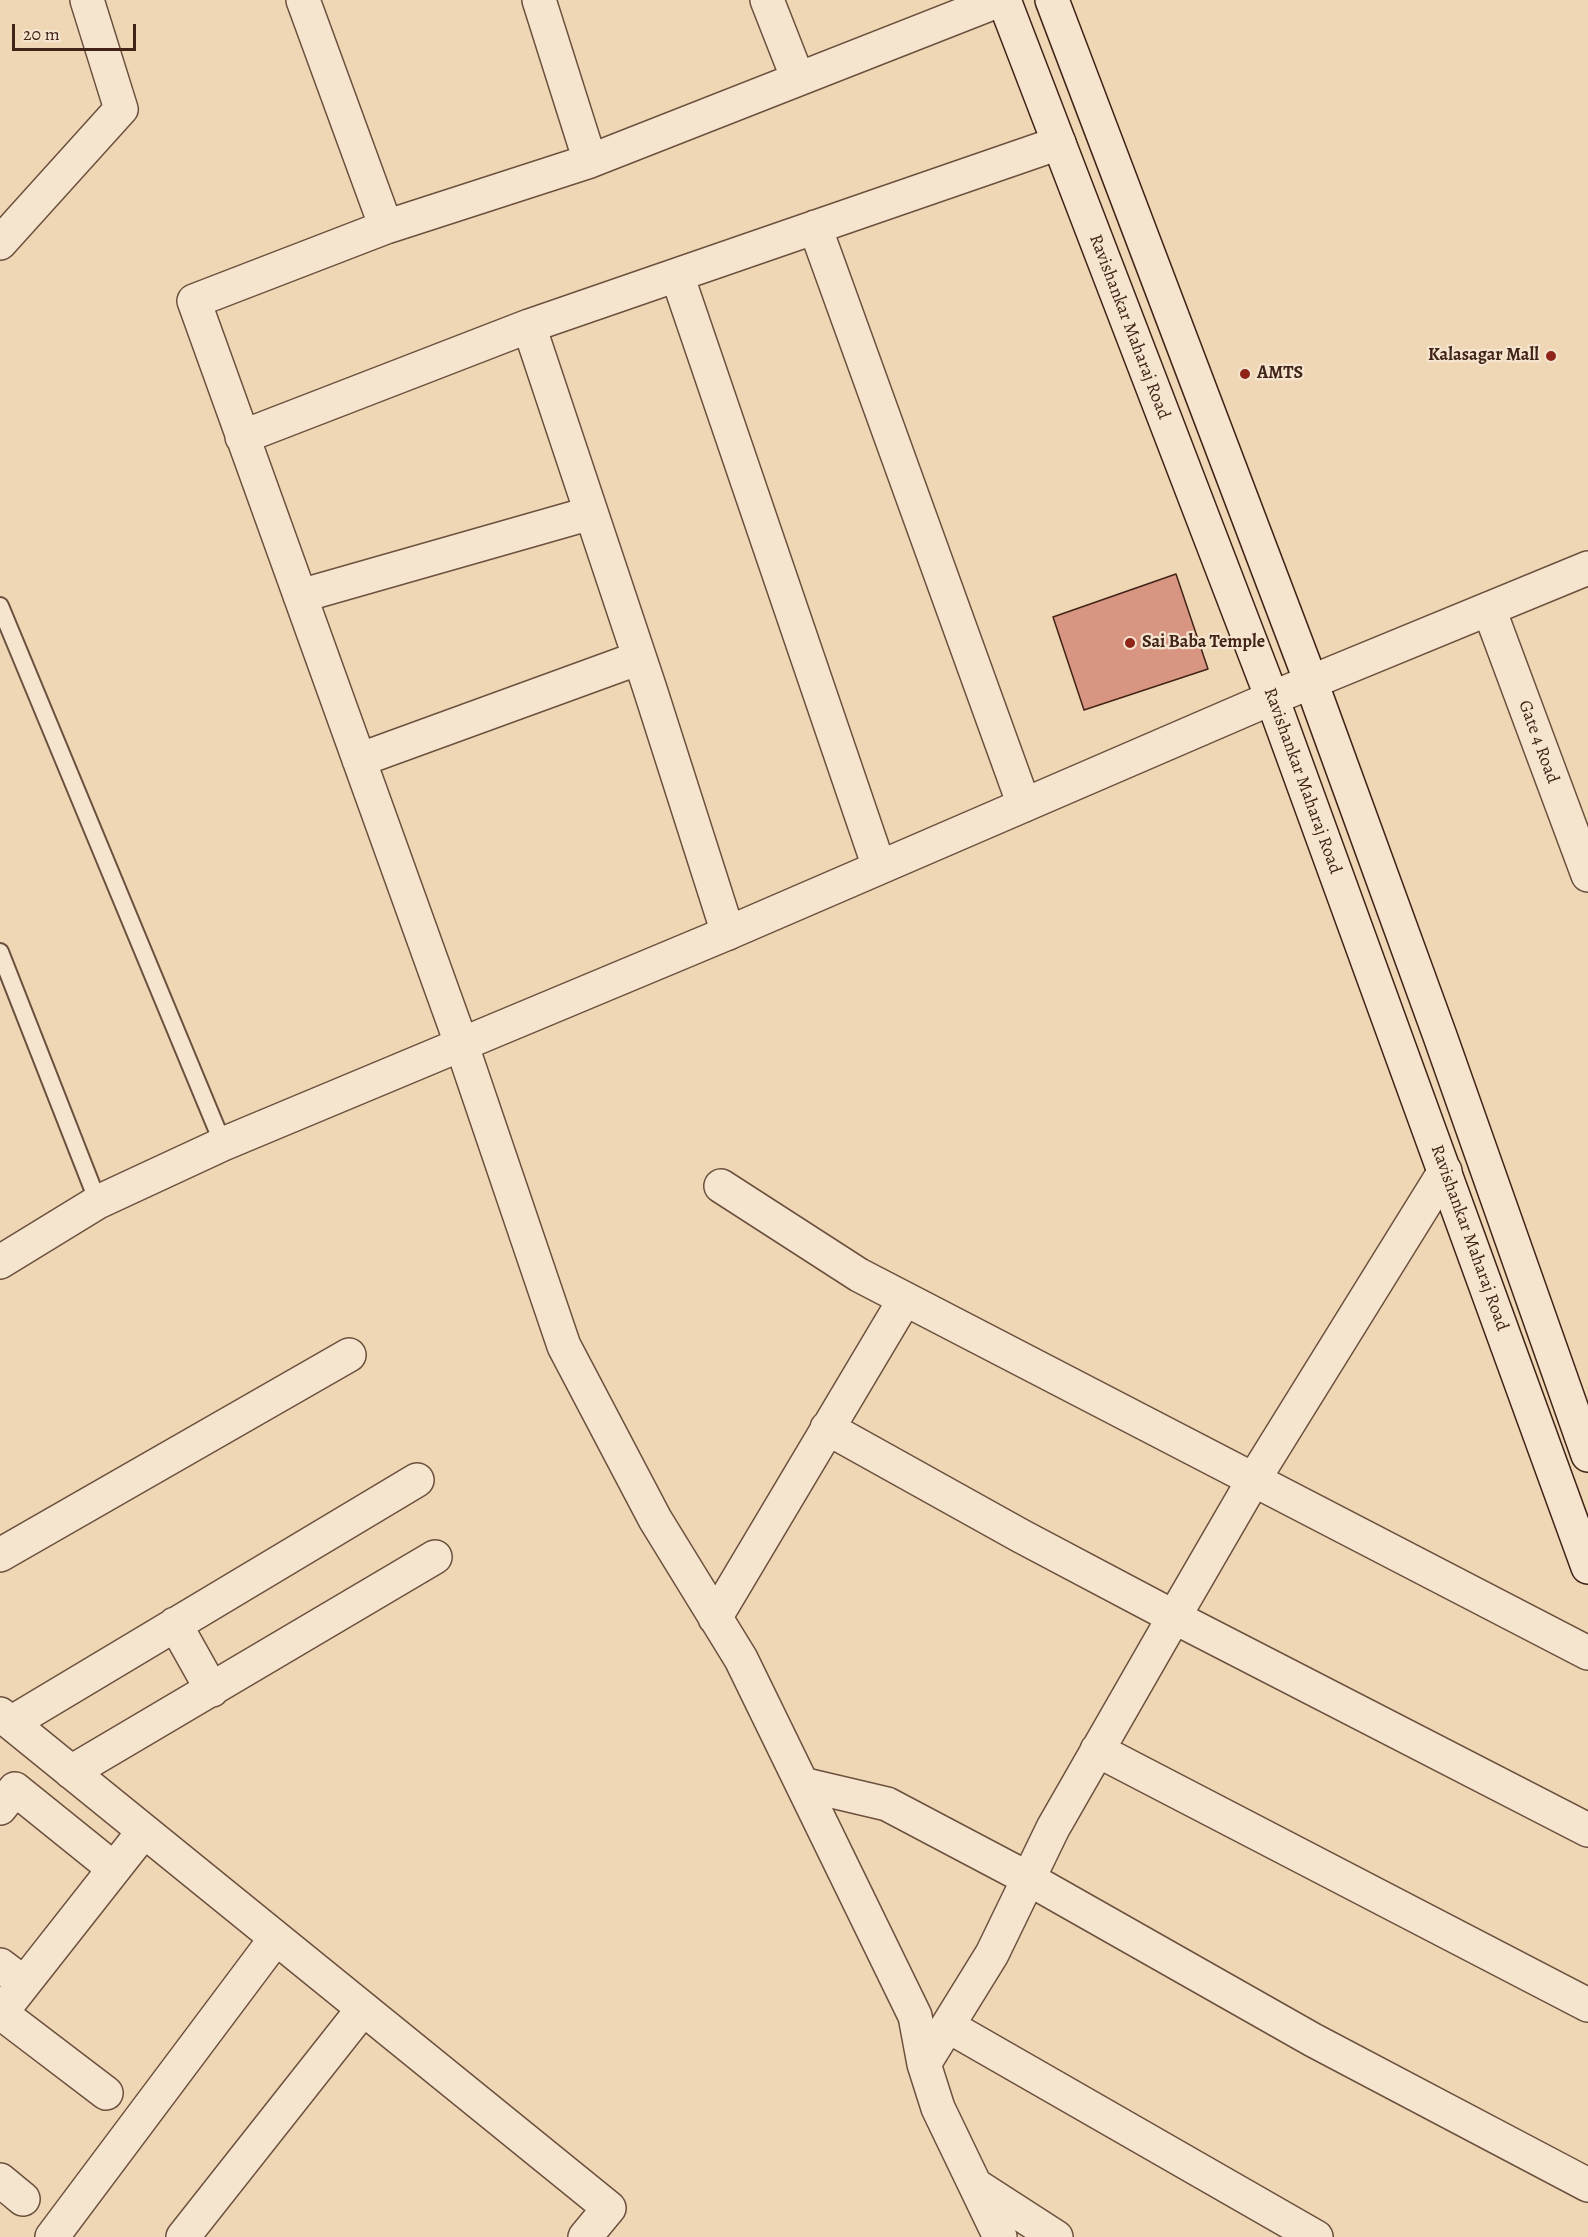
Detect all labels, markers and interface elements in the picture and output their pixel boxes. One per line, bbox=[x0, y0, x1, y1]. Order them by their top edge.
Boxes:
scale bar bbox=[15, 12, 140, 50]
text: 20 m bbox=[23, 22, 60, 46]
street label: Ravishankar Maharaj Road bbox=[1084, 231, 1174, 423]
place label: Kalasagar Mall bbox=[1428, 345, 1539, 367]
marker: Kalasagar Mall bbox=[1544, 349, 1558, 363]
place label: AMTS bbox=[1257, 363, 1303, 385]
marker: AMTS bbox=[1238, 367, 1252, 381]
place label: Sai Baba Temple bbox=[1142, 632, 1265, 654]
marker: Sai Baba Temple bbox=[1123, 636, 1137, 650]
street label: Ravishankar Maharaj Road bbox=[1258, 685, 1346, 877]
street label: Gate 4 Road bbox=[1513, 697, 1563, 787]
street label: Ravishankar Maharaj Road bbox=[1425, 1142, 1513, 1334]

